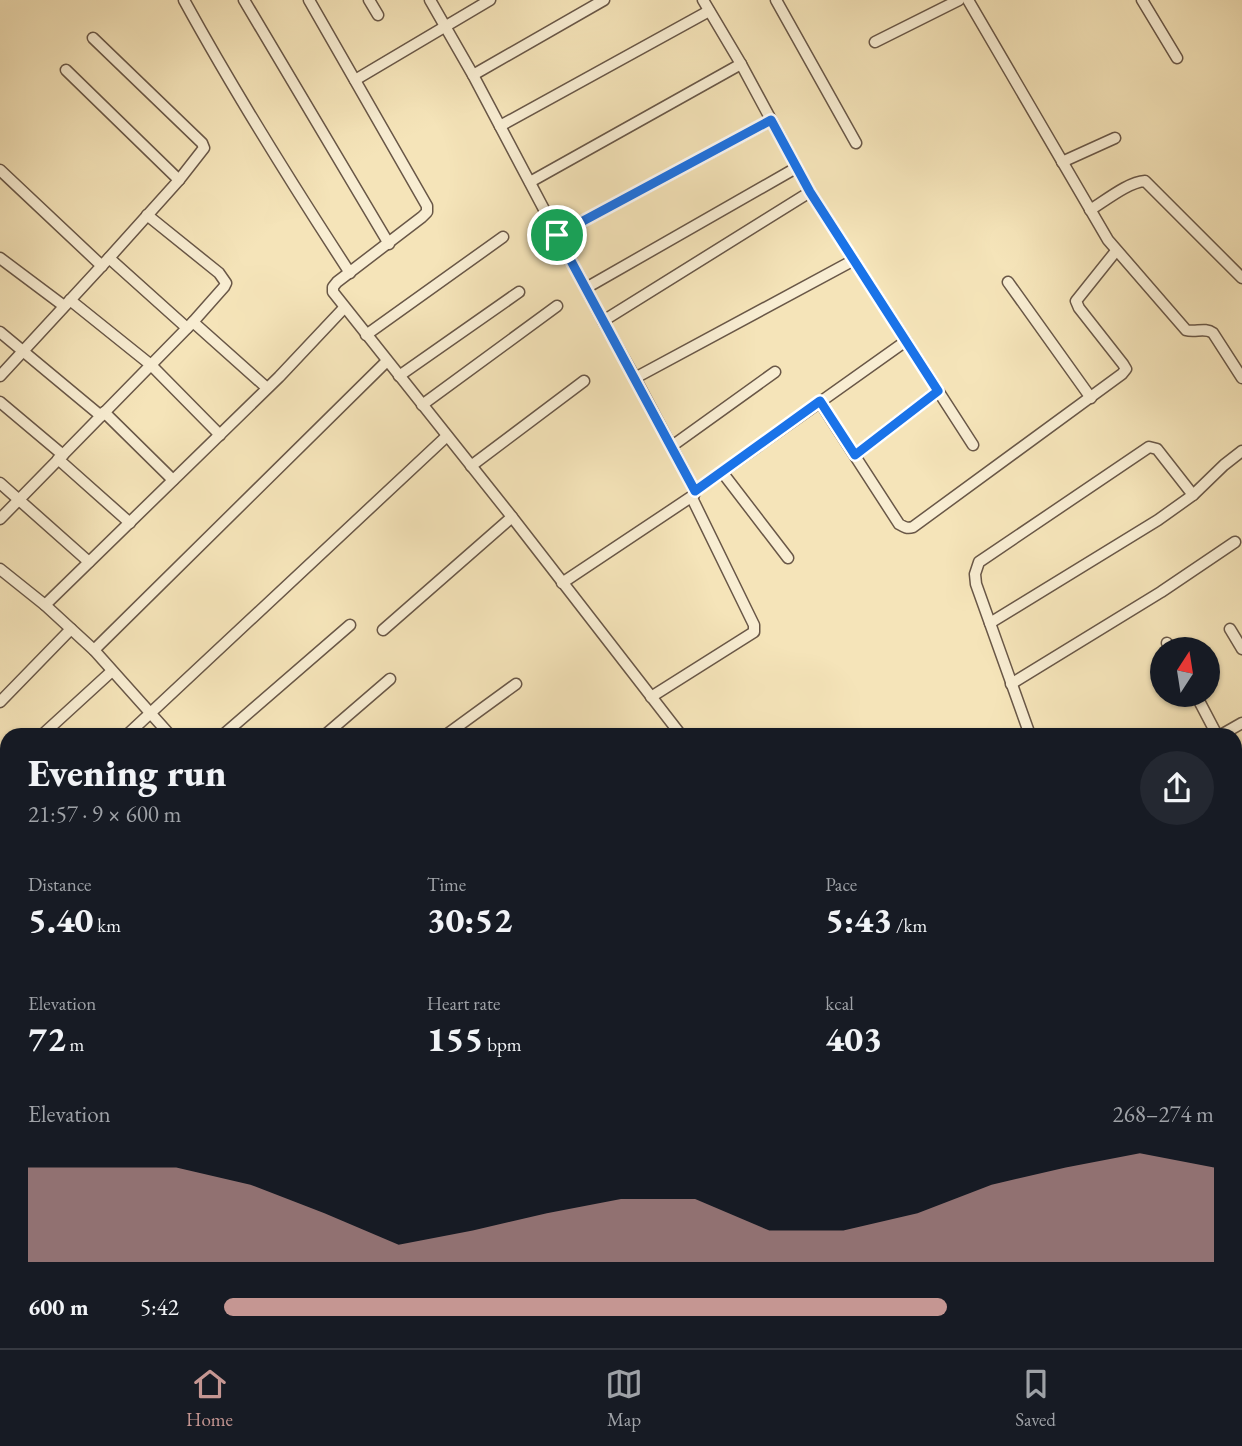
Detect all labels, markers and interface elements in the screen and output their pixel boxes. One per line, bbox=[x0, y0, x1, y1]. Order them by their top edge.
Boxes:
pin bbox=[527, 205, 587, 265]
icon: arrive bbox=[538, 216, 576, 254]
north arrow bbox=[1150, 637, 1220, 707]
map controls bbox=[1150, 637, 1220, 707]
text: Evening run bbox=[28, 748, 226, 797]
button: share bbox=[1140, 751, 1214, 825]
text: 21:57 · 9 × 600 m bbox=[28, 799, 181, 829]
text: Distance bbox=[28, 872, 91, 897]
text: Time bbox=[427, 872, 466, 897]
text: Pace bbox=[825, 872, 857, 897]
text: 5.40 bbox=[28, 897, 94, 942]
text: 30:52 bbox=[427, 897, 512, 942]
text: 5:43 bbox=[825, 897, 892, 942]
text: km bbox=[94, 913, 121, 938]
text: /km bbox=[892, 913, 927, 938]
text: Elevation bbox=[28, 991, 96, 1016]
text: Heart rate bbox=[427, 991, 500, 1016]
text: kcal bbox=[825, 991, 854, 1016]
text: 72 bbox=[28, 1016, 66, 1061]
text: 155 bbox=[427, 1016, 483, 1061]
text: 403 bbox=[825, 1016, 882, 1061]
text: m bbox=[66, 1032, 84, 1057]
text: bpm bbox=[483, 1032, 522, 1057]
text: Elevation bbox=[28, 1099, 111, 1129]
text: 268–274 m bbox=[1113, 1099, 1214, 1129]
text: 600 m bbox=[28, 1292, 89, 1322]
text: 5:42 bbox=[140, 1292, 179, 1322]
tab: Home bbox=[186, 1365, 233, 1432]
tab: Map bbox=[605, 1365, 643, 1432]
tab: Saved bbox=[1015, 1365, 1056, 1432]

